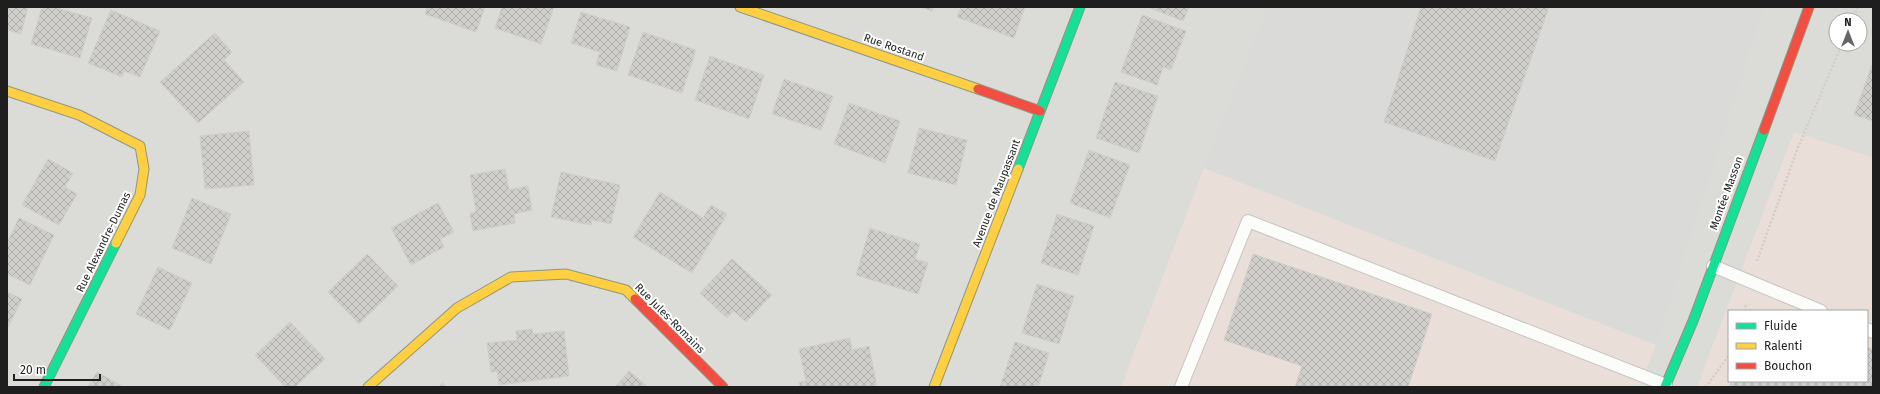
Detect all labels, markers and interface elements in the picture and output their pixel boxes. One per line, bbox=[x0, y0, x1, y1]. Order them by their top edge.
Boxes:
north arrow bbox=[1828, 12, 1868, 52]
text: N bbox=[1844, 16, 1852, 29]
street label: Rue Rostand bbox=[862, 31, 926, 64]
street label: Avenue de Maupassant bbox=[970, 137, 1023, 249]
street label: Montée Masson bbox=[1707, 154, 1746, 232]
street label: Rue Alexandre-Dumas bbox=[74, 190, 133, 294]
street label: Rue Jules-Romains bbox=[632, 281, 707, 356]
legend bbox=[1728, 310, 1868, 382]
text: Fluide bbox=[1764, 319, 1797, 333]
text: Ralenti bbox=[1764, 339, 1802, 353]
scale bar bbox=[14, 356, 100, 382]
text: Bouchon bbox=[1764, 359, 1812, 373]
text: 20 m bbox=[20, 363, 46, 377]

